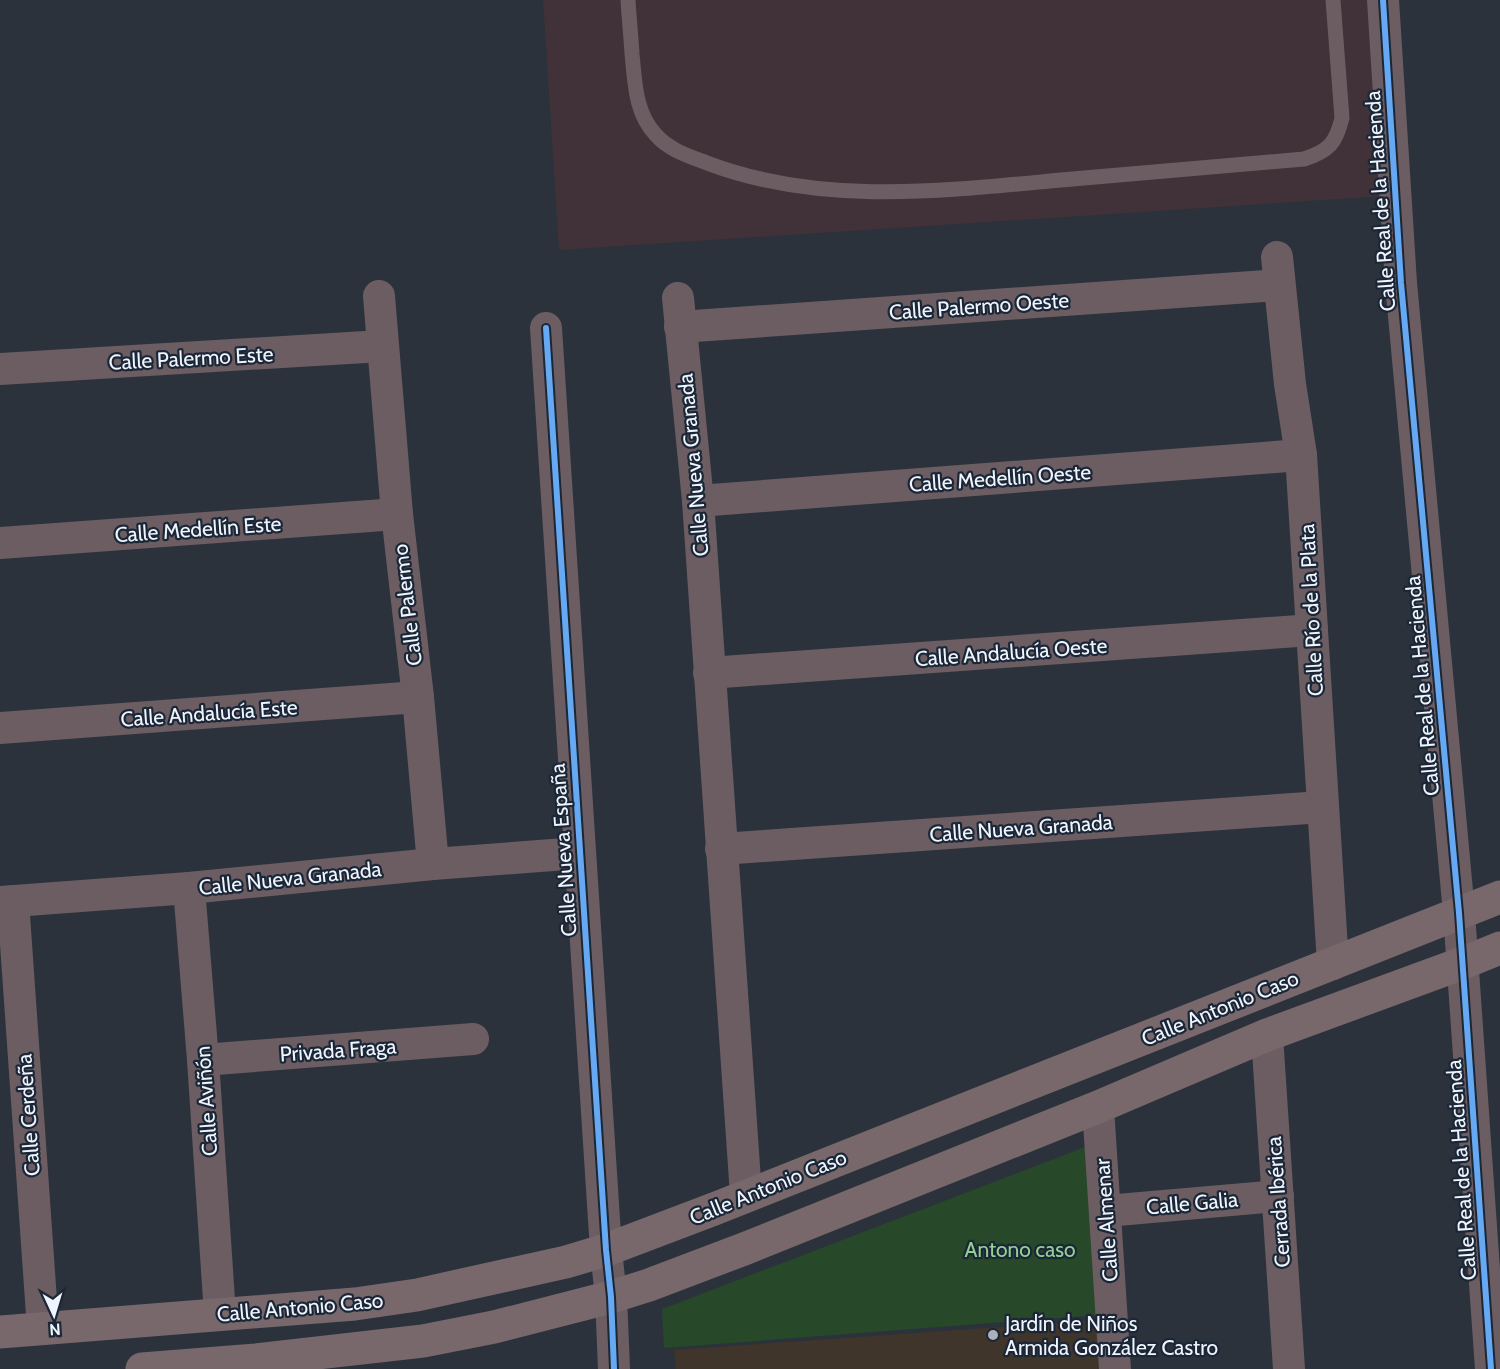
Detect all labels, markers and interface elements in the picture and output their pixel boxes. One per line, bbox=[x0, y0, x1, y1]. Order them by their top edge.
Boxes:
street label: Calle Real de la Hacienda bbox=[1360, 90, 1400, 312]
street label: Calle Palermo Oeste bbox=[888, 287, 1070, 325]
street label: Calle Palermo Este bbox=[108, 341, 274, 375]
street label: Calle Nueva Granada bbox=[673, 372, 713, 558]
street label: Calle Medellín Oeste bbox=[908, 459, 1092, 497]
street label: Calle Medellín Este bbox=[114, 511, 282, 547]
street label: Calle Río de la Plata bbox=[1294, 523, 1328, 697]
street label: Calle Palermo bbox=[387, 543, 427, 667]
street label: Calle Real de la Hacienda bbox=[1400, 575, 1444, 797]
street label: Calle Andalucía Oeste bbox=[914, 633, 1108, 671]
street label: Calle Andalucía Este bbox=[120, 694, 299, 732]
street label: Calle Nueva España bbox=[544, 763, 582, 937]
street label: Calle Nueva Granada bbox=[929, 809, 1113, 847]
street label: Calle Nueva Granada bbox=[197, 856, 383, 900]
street label: Calle Antonio Caso bbox=[1138, 965, 1302, 1051]
street label: Privada Fraga bbox=[279, 1033, 397, 1067]
street label: Calle Aviñón bbox=[190, 1045, 222, 1157]
street label: Calle Cerdeña bbox=[11, 1053, 45, 1177]
street label: Calle Real de la Hacienda bbox=[1441, 1059, 1481, 1281]
street label: Cerrada Ibérica bbox=[1261, 1136, 1295, 1268]
street label: Calle Antonio Caso bbox=[686, 1144, 850, 1230]
street label: Calle Almenar bbox=[1089, 1157, 1123, 1283]
street label: Calle Galia bbox=[1145, 1187, 1239, 1219]
park label: Antono caso bbox=[965, 1237, 1075, 1262]
north arrow bbox=[24, 1285, 84, 1345]
street label: Calle Antonio Caso bbox=[216, 1287, 384, 1327]
place label: Jardín de Niños Armida González Castro bbox=[1004, 1311, 1218, 1360]
text: N bbox=[49, 1320, 61, 1339]
marker: Jardín de Niños Armida González Castro bbox=[986, 1328, 1000, 1342]

